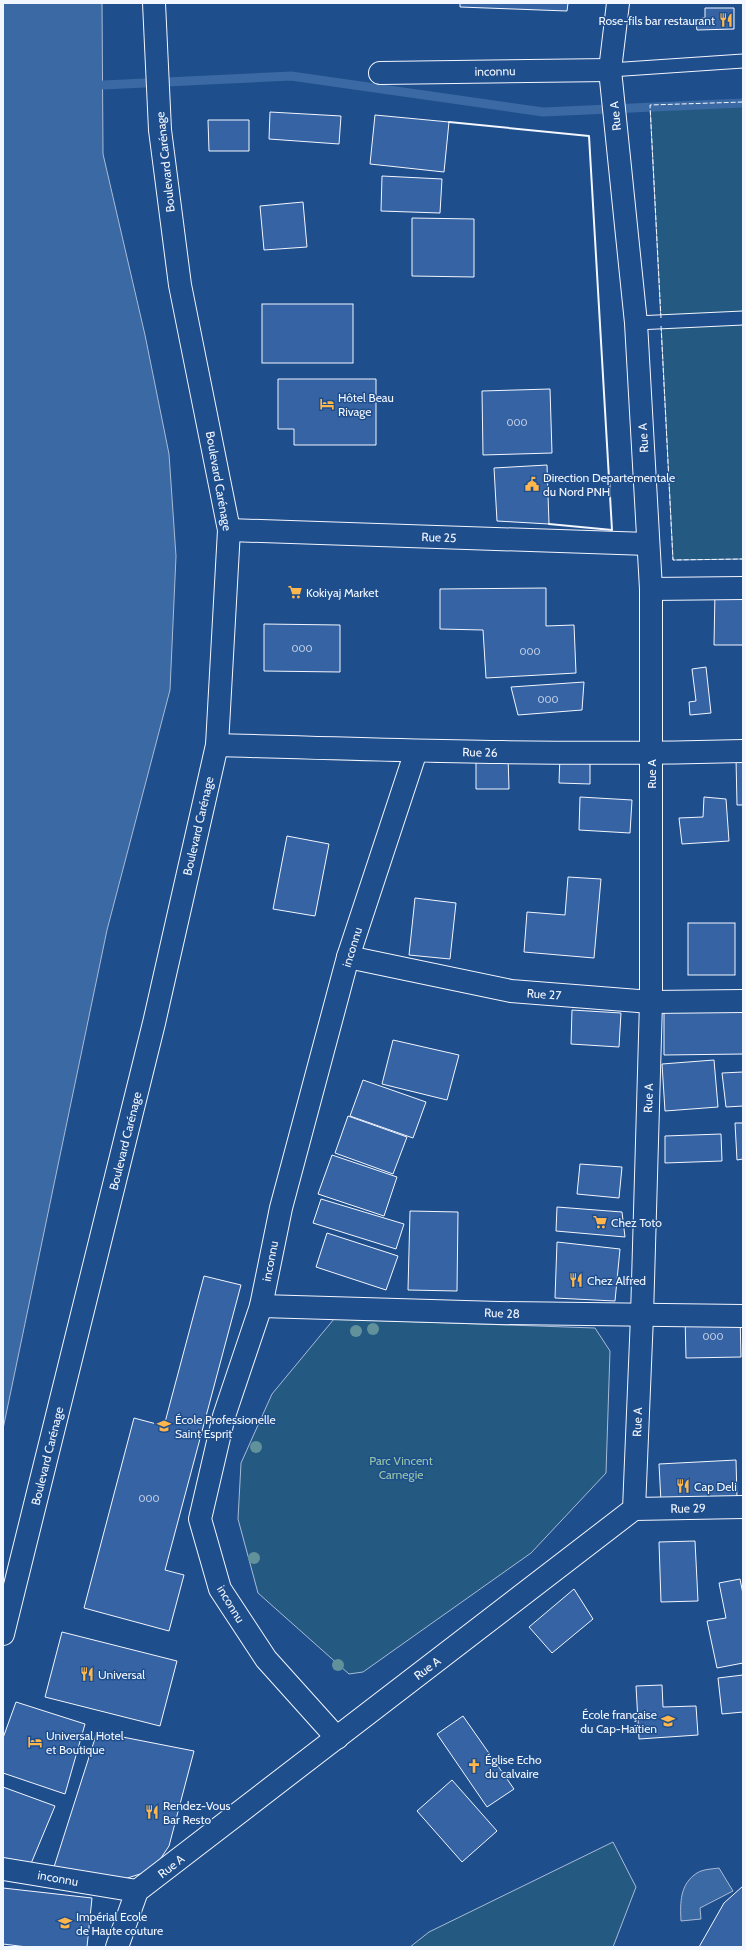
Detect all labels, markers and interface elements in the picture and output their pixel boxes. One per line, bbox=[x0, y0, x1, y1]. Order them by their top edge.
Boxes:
restaurant icon: Rose-fils bar restaurant bbox=[718, 12, 734, 28]
place label: Rose-fils bar restaurant bbox=[598, 13, 715, 28]
street label: inconnu bbox=[474, 63, 516, 79]
street label: Rue A bbox=[606, 100, 624, 132]
street label: Boulevard Carénage bbox=[152, 111, 178, 213]
place label: Hôtel Beau Rivage bbox=[338, 390, 394, 419]
hotel icon: Hôtel Beau Rivage bbox=[319, 396, 335, 412]
house number: 000 bbox=[507, 416, 527, 429]
street label: Rue A bbox=[635, 422, 651, 453]
street label: Boulevard Carénage bbox=[203, 430, 235, 532]
place label: Direction Departementale du Nord PNH bbox=[543, 470, 675, 499]
public building icon: Direction Departementale du Nord PNH bbox=[524, 476, 540, 492]
street label: Rue 25 bbox=[421, 529, 457, 545]
supermarket icon: Kokiyaj Market bbox=[287, 584, 303, 600]
place label: Kokiyaj Market bbox=[306, 585, 378, 600]
house number: 000 bbox=[292, 642, 312, 655]
house number: 000 bbox=[520, 645, 540, 658]
house number: 000 bbox=[538, 693, 558, 706]
street label: Rue 26 bbox=[462, 744, 498, 760]
street label: Rue A bbox=[644, 759, 659, 789]
street label: Boulevard Carénage bbox=[179, 775, 217, 877]
street label: inconnu bbox=[339, 925, 365, 969]
street label: Rue 27 bbox=[526, 985, 562, 1003]
street label: Rue A bbox=[640, 1082, 656, 1113]
street label: Boulevard Carénage bbox=[106, 1090, 144, 1192]
supermarket icon: Chez Toto bbox=[592, 1214, 608, 1230]
place label: Chez Toto bbox=[611, 1215, 662, 1230]
street label: inconnu bbox=[259, 1239, 281, 1283]
restaurant icon: Chez Alfred bbox=[568, 1272, 584, 1288]
place label: Chez Alfred bbox=[587, 1273, 646, 1288]
street label: Rue 28 bbox=[484, 1305, 520, 1321]
house number: 000 bbox=[703, 1330, 723, 1343]
street label: Boulevard Carénage bbox=[28, 1405, 66, 1507]
street label: Rue A bbox=[629, 1406, 645, 1437]
place label: École Professionelle Saint Esprit bbox=[175, 1412, 276, 1441]
school or university icon: École Professionelle Saint Esprit bbox=[156, 1418, 172, 1434]
park label: Parc Vincent Carnegie bbox=[369, 1453, 433, 1482]
restaurant icon: Cap Deli bbox=[675, 1478, 691, 1494]
place label: Cap Deli bbox=[694, 1479, 737, 1494]
house number: 000 bbox=[139, 1492, 159, 1505]
street label: Rue 29 bbox=[670, 1500, 706, 1516]
street label: inconnu bbox=[214, 1583, 248, 1625]
street label: Rue A bbox=[411, 1653, 444, 1683]
restaurant icon: Universal bbox=[79, 1666, 95, 1682]
place label: Universal bbox=[98, 1667, 145, 1682]
place label: École française du Cap-Haïtien bbox=[580, 1707, 657, 1736]
school or university icon: École française du Cap-Haïtien bbox=[660, 1713, 676, 1729]
place label: Universal Hotel et Boutique bbox=[46, 1728, 124, 1757]
hotel icon: Universal Hotel et Boutique bbox=[27, 1734, 43, 1750]
place label: Église Echo du calvaire bbox=[485, 1752, 542, 1781]
church icon: Église Echo du calvaire bbox=[466, 1758, 482, 1774]
place label: Rendez-Vous Bar Resto bbox=[163, 1798, 230, 1827]
restaurant icon: Rendez-Vous Bar Resto bbox=[144, 1804, 160, 1820]
street label: Rue A bbox=[155, 1851, 188, 1881]
street label: inconnu bbox=[37, 1867, 79, 1889]
place label: Impérial Ecole de Haute couture bbox=[76, 1909, 163, 1938]
school or university icon: Impérial Ecole de Haute couture bbox=[57, 1915, 73, 1931]

